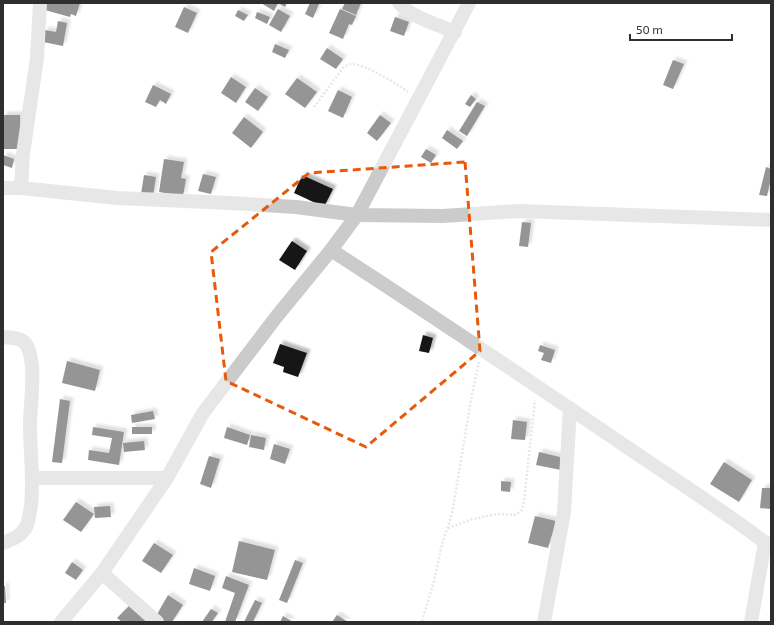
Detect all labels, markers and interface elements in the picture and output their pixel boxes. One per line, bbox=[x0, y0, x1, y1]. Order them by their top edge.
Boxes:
scale bar bbox=[630, 16, 732, 42]
text: 50 m bbox=[636, 22, 663, 36]

